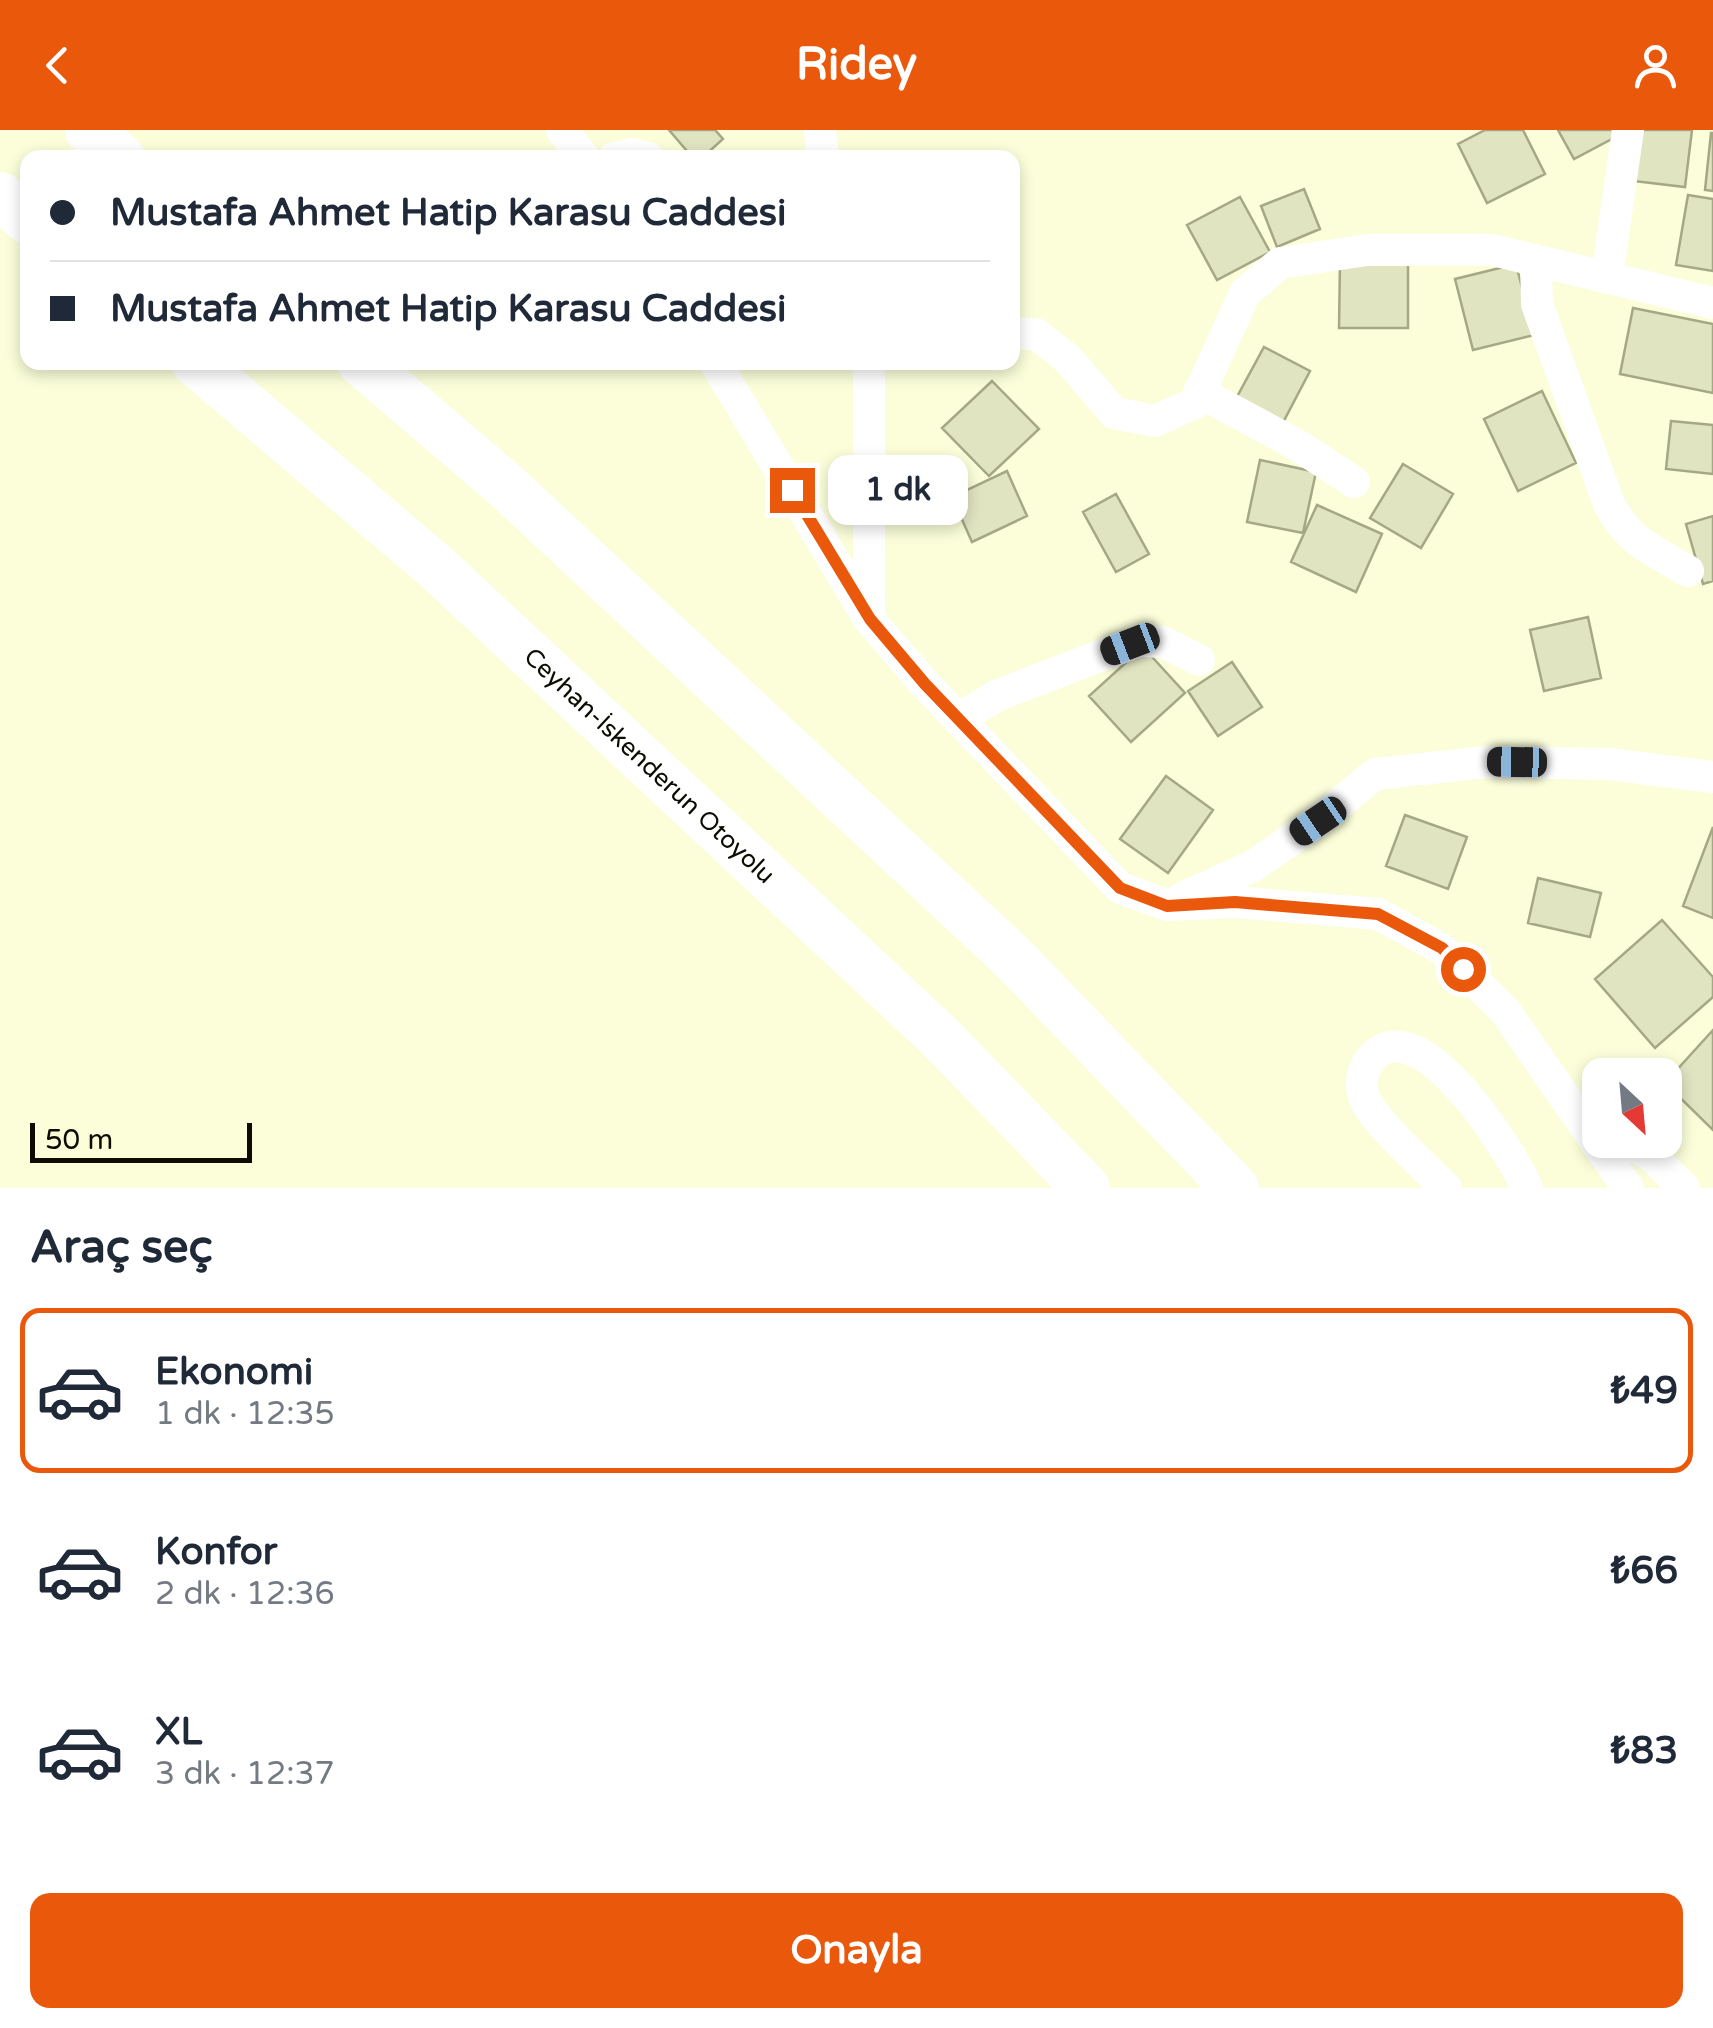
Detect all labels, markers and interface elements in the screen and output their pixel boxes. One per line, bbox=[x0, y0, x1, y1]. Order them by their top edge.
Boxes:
icon: back bbox=[30, 38, 85, 93]
text: Ridey bbox=[796, 38, 917, 92]
icon: person bbox=[1628, 38, 1683, 93]
text: Mustafa Ahmet Hatip Karasu Caddesi bbox=[110, 190, 786, 236]
text: Mustafa Ahmet Hatip Karasu Caddesi bbox=[110, 286, 786, 332]
callout: 1 dk bbox=[827, 455, 967, 525]
route end bbox=[770, 468, 815, 513]
text: 1 dk bbox=[865, 471, 931, 509]
car bbox=[1097, 619, 1163, 669]
street label: Ceyhan-İskenderun Otoyolu bbox=[518, 642, 781, 890]
car bbox=[1487, 746, 1547, 778]
car bbox=[1285, 792, 1351, 850]
route start bbox=[1441, 947, 1486, 992]
north arrow bbox=[1582, 1058, 1682, 1158]
map controls bbox=[1582, 1058, 1682, 1158]
scale bar bbox=[30, 1118, 252, 1162]
text: 50 m bbox=[45, 1123, 113, 1157]
text: Araç seç bbox=[30, 1221, 213, 1275]
icon: car bbox=[35, 1346, 125, 1436]
text: Ekonomi bbox=[155, 1349, 313, 1395]
text: ₺49 bbox=[1610, 1368, 1678, 1414]
text: 1 dk · 12:35 bbox=[155, 1395, 335, 1433]
icon: car bbox=[35, 1526, 125, 1616]
text: Konfor bbox=[155, 1529, 277, 1575]
text: ₺66 bbox=[1610, 1548, 1678, 1594]
text: 2 dk · 12:36 bbox=[155, 1575, 335, 1613]
icon: car bbox=[35, 1706, 125, 1796]
text: XL bbox=[155, 1709, 202, 1755]
text: ₺83 bbox=[1610, 1728, 1678, 1774]
text: 3 dk · 12:37 bbox=[155, 1755, 335, 1793]
button: Onayla bbox=[30, 1893, 1683, 2008]

